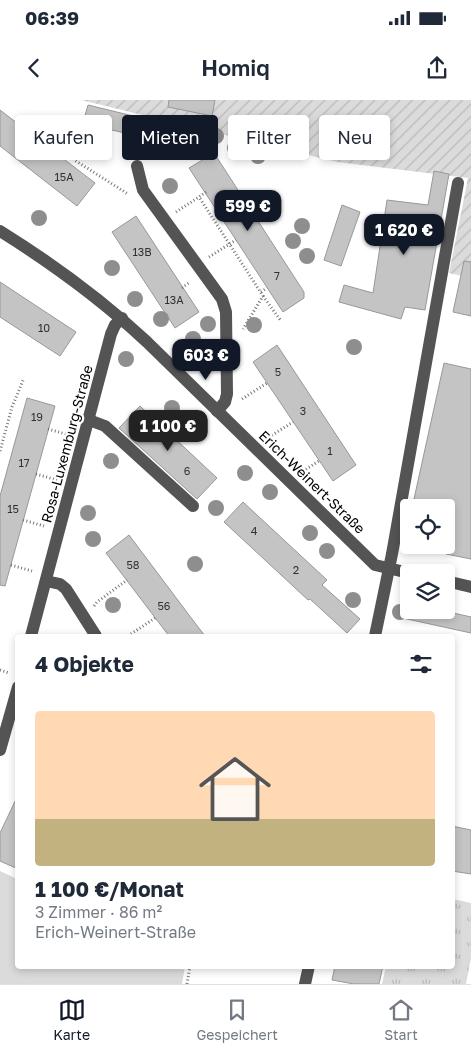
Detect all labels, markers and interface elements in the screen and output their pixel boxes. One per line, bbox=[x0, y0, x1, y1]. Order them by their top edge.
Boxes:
text: 06:39 bbox=[25, 6, 79, 29]
icon: back bbox=[20, 54, 48, 82]
text: Homiq bbox=[201, 54, 270, 81]
icon: share bbox=[423, 54, 451, 82]
chip: Kaufen bbox=[15, 115, 112, 160]
chip: Mieten bbox=[122, 115, 218, 160]
chip: Filter bbox=[228, 115, 309, 160]
chip: Neu bbox=[319, 115, 390, 160]
house number: 15A bbox=[54, 170, 74, 183]
pin: 599 € bbox=[213, 190, 283, 232]
text: 599 € bbox=[225, 196, 271, 216]
pin: 1 620 € bbox=[358, 214, 450, 256]
text: 1 620 € bbox=[375, 220, 433, 240]
house number: 13B bbox=[132, 245, 152, 258]
house number: 7 bbox=[274, 269, 280, 282]
house number: 13A bbox=[164, 293, 184, 306]
house number: 10 bbox=[38, 321, 50, 334]
pin: 603 € bbox=[171, 338, 241, 381]
text: 603 € bbox=[183, 345, 229, 365]
street label: Rosa-Luxemburg-Straße bbox=[37, 363, 96, 525]
house number: 5 bbox=[275, 365, 281, 378]
house number: 3 bbox=[300, 404, 306, 417]
house number: 19 bbox=[31, 410, 43, 423]
pin: 1 100 € bbox=[122, 410, 214, 452]
text: 1 100 € bbox=[140, 416, 196, 436]
street label: Erich-Weinert-Straße bbox=[256, 427, 369, 537]
house number: 1 bbox=[327, 444, 333, 457]
house number: 17 bbox=[18, 456, 30, 469]
house number: 6 bbox=[184, 464, 191, 477]
map controls bbox=[400, 499, 455, 619]
button: locate bbox=[400, 499, 455, 554]
house number: 15 bbox=[7, 502, 19, 515]
house number: 4 bbox=[251, 524, 258, 537]
house number: 58 bbox=[126, 558, 140, 571]
house number: 2 bbox=[293, 563, 299, 576]
button: layers bbox=[400, 564, 455, 619]
house number: 56 bbox=[157, 599, 171, 612]
icon: filters bbox=[407, 650, 435, 678]
text: 4 Objekte bbox=[35, 651, 134, 677]
icon: home bbox=[190, 744, 280, 834]
text: 1 100 €/Monat bbox=[35, 876, 184, 902]
text: 3 Zimmer · 86 m² bbox=[35, 902, 162, 922]
text: Erich-Weinert-Straße bbox=[35, 922, 196, 942]
tab: Karte bbox=[53, 996, 90, 1043]
tab: Gespeichert bbox=[196, 996, 278, 1043]
tab: Start bbox=[384, 996, 418, 1043]

